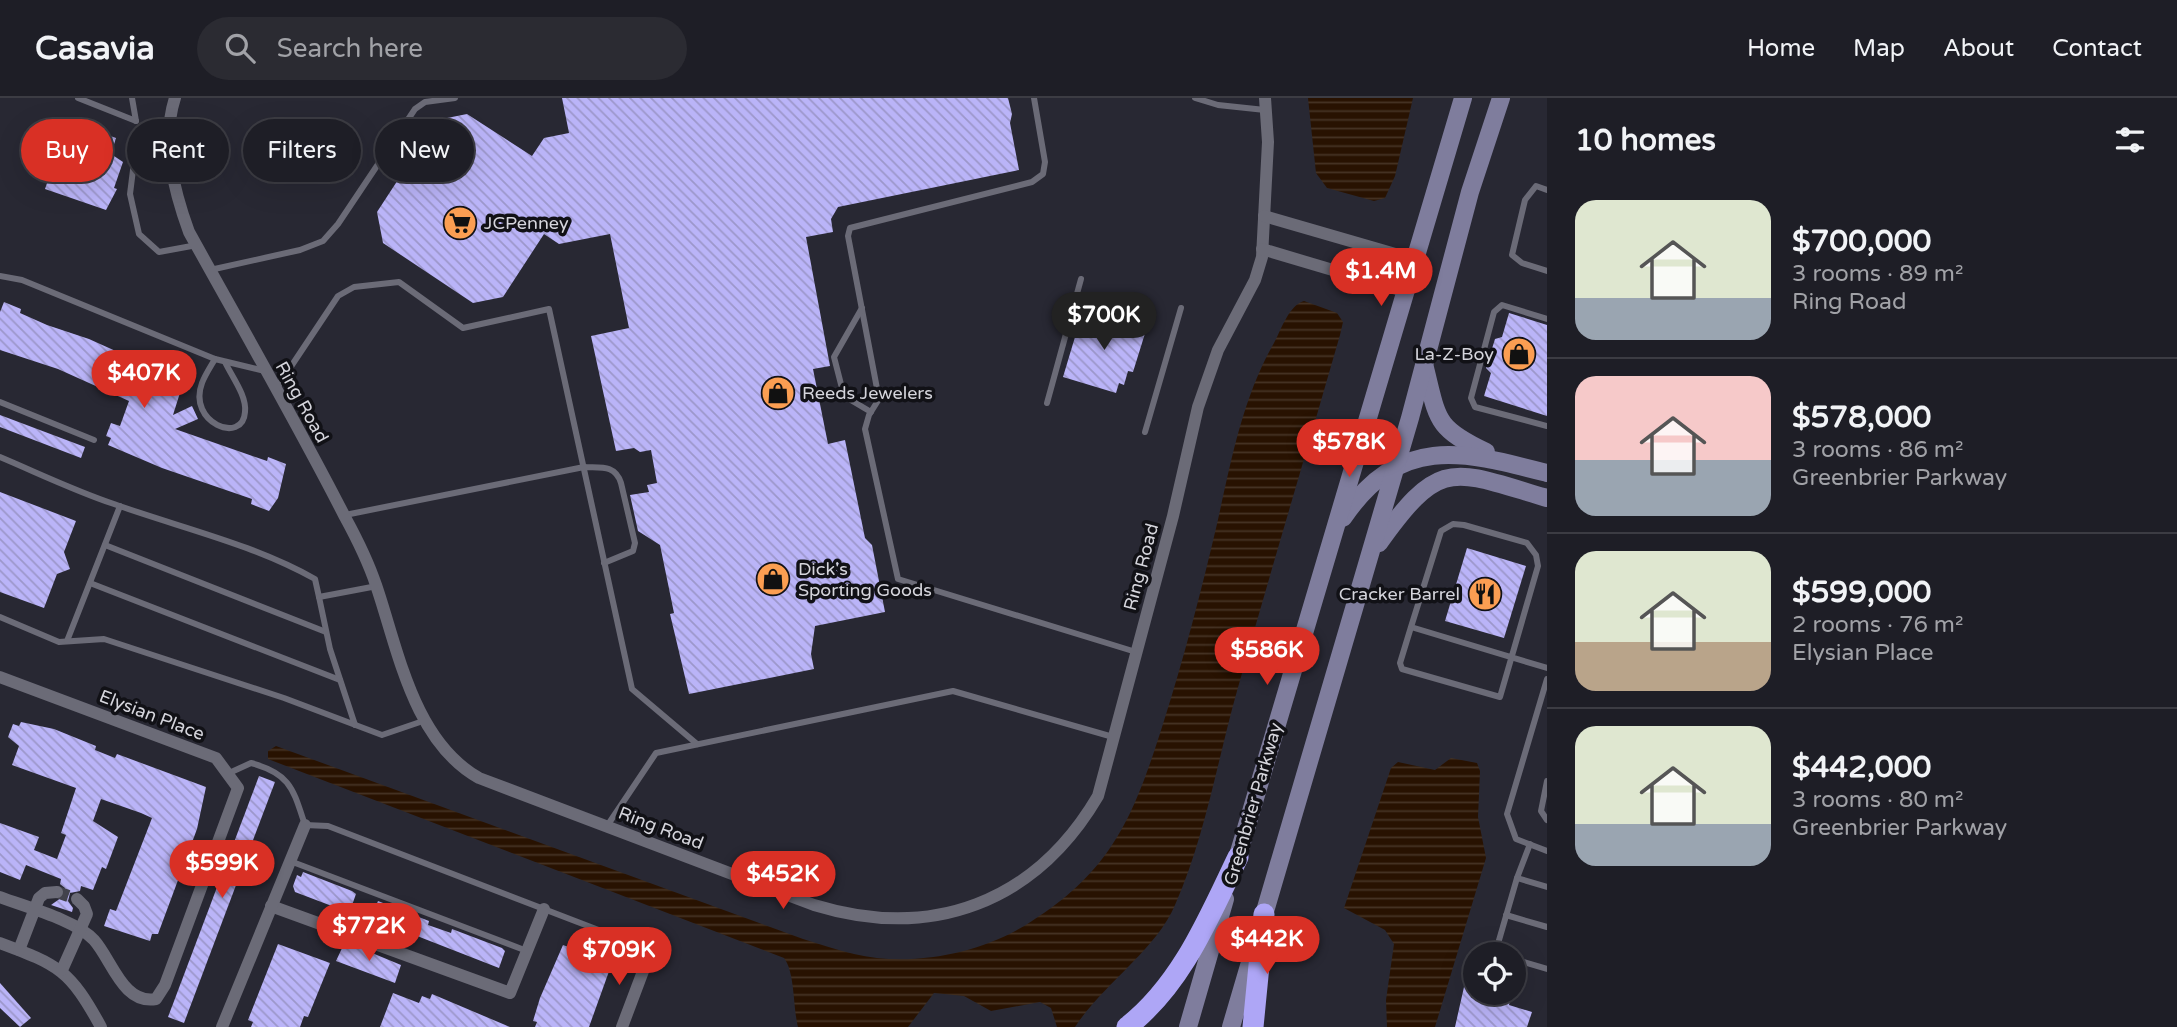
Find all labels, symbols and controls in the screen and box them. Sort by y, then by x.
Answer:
search box [197,17,687,80]
text: Casavia [35,29,155,68]
icon: search [221,29,259,67]
text: Search here [277,33,423,64]
text: Home [1747,34,1815,63]
text: Map [1853,34,1905,63]
text: About [1943,34,2014,63]
text: Contact [2052,34,2142,63]
chip: Buy [21,119,113,182]
chip: Rent [127,119,229,182]
chip: Filters [243,119,361,182]
chip: New [375,119,474,182]
icon: filters [2111,121,2149,159]
text: 10 homes [1575,122,1716,159]
supermarket icon: JCPenney [441,204,479,242]
place label: JCPenney [484,212,569,234]
text: $700,000 [1792,223,1931,260]
icon: home [1631,228,1715,312]
pin: $1.4M [1332,248,1430,308]
text: $1.4M [1346,257,1416,285]
text: 3 rooms · 89 m² [1792,260,1963,288]
text: Ring Road [1792,288,1906,316]
pin: $700K [1055,292,1153,352]
text: $700K [1068,301,1140,329]
shop icon: La-Z-Boy [1500,335,1538,373]
place label: La-Z-Boy [1414,343,1494,365]
pin: $407K [95,350,193,410]
street label: Ring Road [271,358,333,446]
text: $407K [108,359,180,387]
shop icon: Reeds Jewelers [759,374,797,412]
place label: Reeds Jewelers [802,382,933,404]
text: $578,000 [1792,399,1931,436]
icon: home [1631,404,1715,488]
pin: $578K [1300,420,1398,479]
text: $578K [1313,428,1385,456]
text: 3 rooms · 86 m² [1792,436,1963,464]
text: Greenbrier Parkway [1792,464,2007,492]
street label: Ring Road [1119,521,1163,613]
place label: Dick's Sporting Goods [798,558,932,601]
shop icon: Dick's Sporting Goods [754,560,792,598]
text: $599,000 [1792,574,1931,611]
restaurant icon: Cracker Barrel [1466,575,1504,613]
icon: home [1631,579,1715,663]
place label: Cracker Barrel [1339,583,1460,605]
text: 2 rooms · 76 m² [1792,611,1963,639]
pin: $586K [1218,628,1316,687]
text: $586K [1231,636,1303,664]
text: Elysian Place [1792,639,1934,667]
street label: Elysian Place [96,685,208,745]
street label: Greenbrier Parkway [1219,720,1287,888]
text: $442,000 [1792,749,1931,786]
icon: home [1631,754,1715,838]
text: 3 rooms · 80 m² [1792,786,1963,814]
street label: Ring Road [615,802,707,854]
text: Greenbrier Parkway [1792,814,2007,842]
pin: $599K [173,840,271,900]
text: $599K [186,849,258,877]
pin: $452K [734,852,832,911]
text: $452K [747,860,819,888]
pin: $772K [320,904,418,963]
text: $772K [333,912,405,940]
pin: $442K [1218,916,1316,976]
text: $442K [1231,925,1303,953]
pin: $709K [570,928,668,987]
text: $709K [583,936,655,964]
map controls [1463,942,1526,1005]
button: locate [1463,942,1526,1005]

